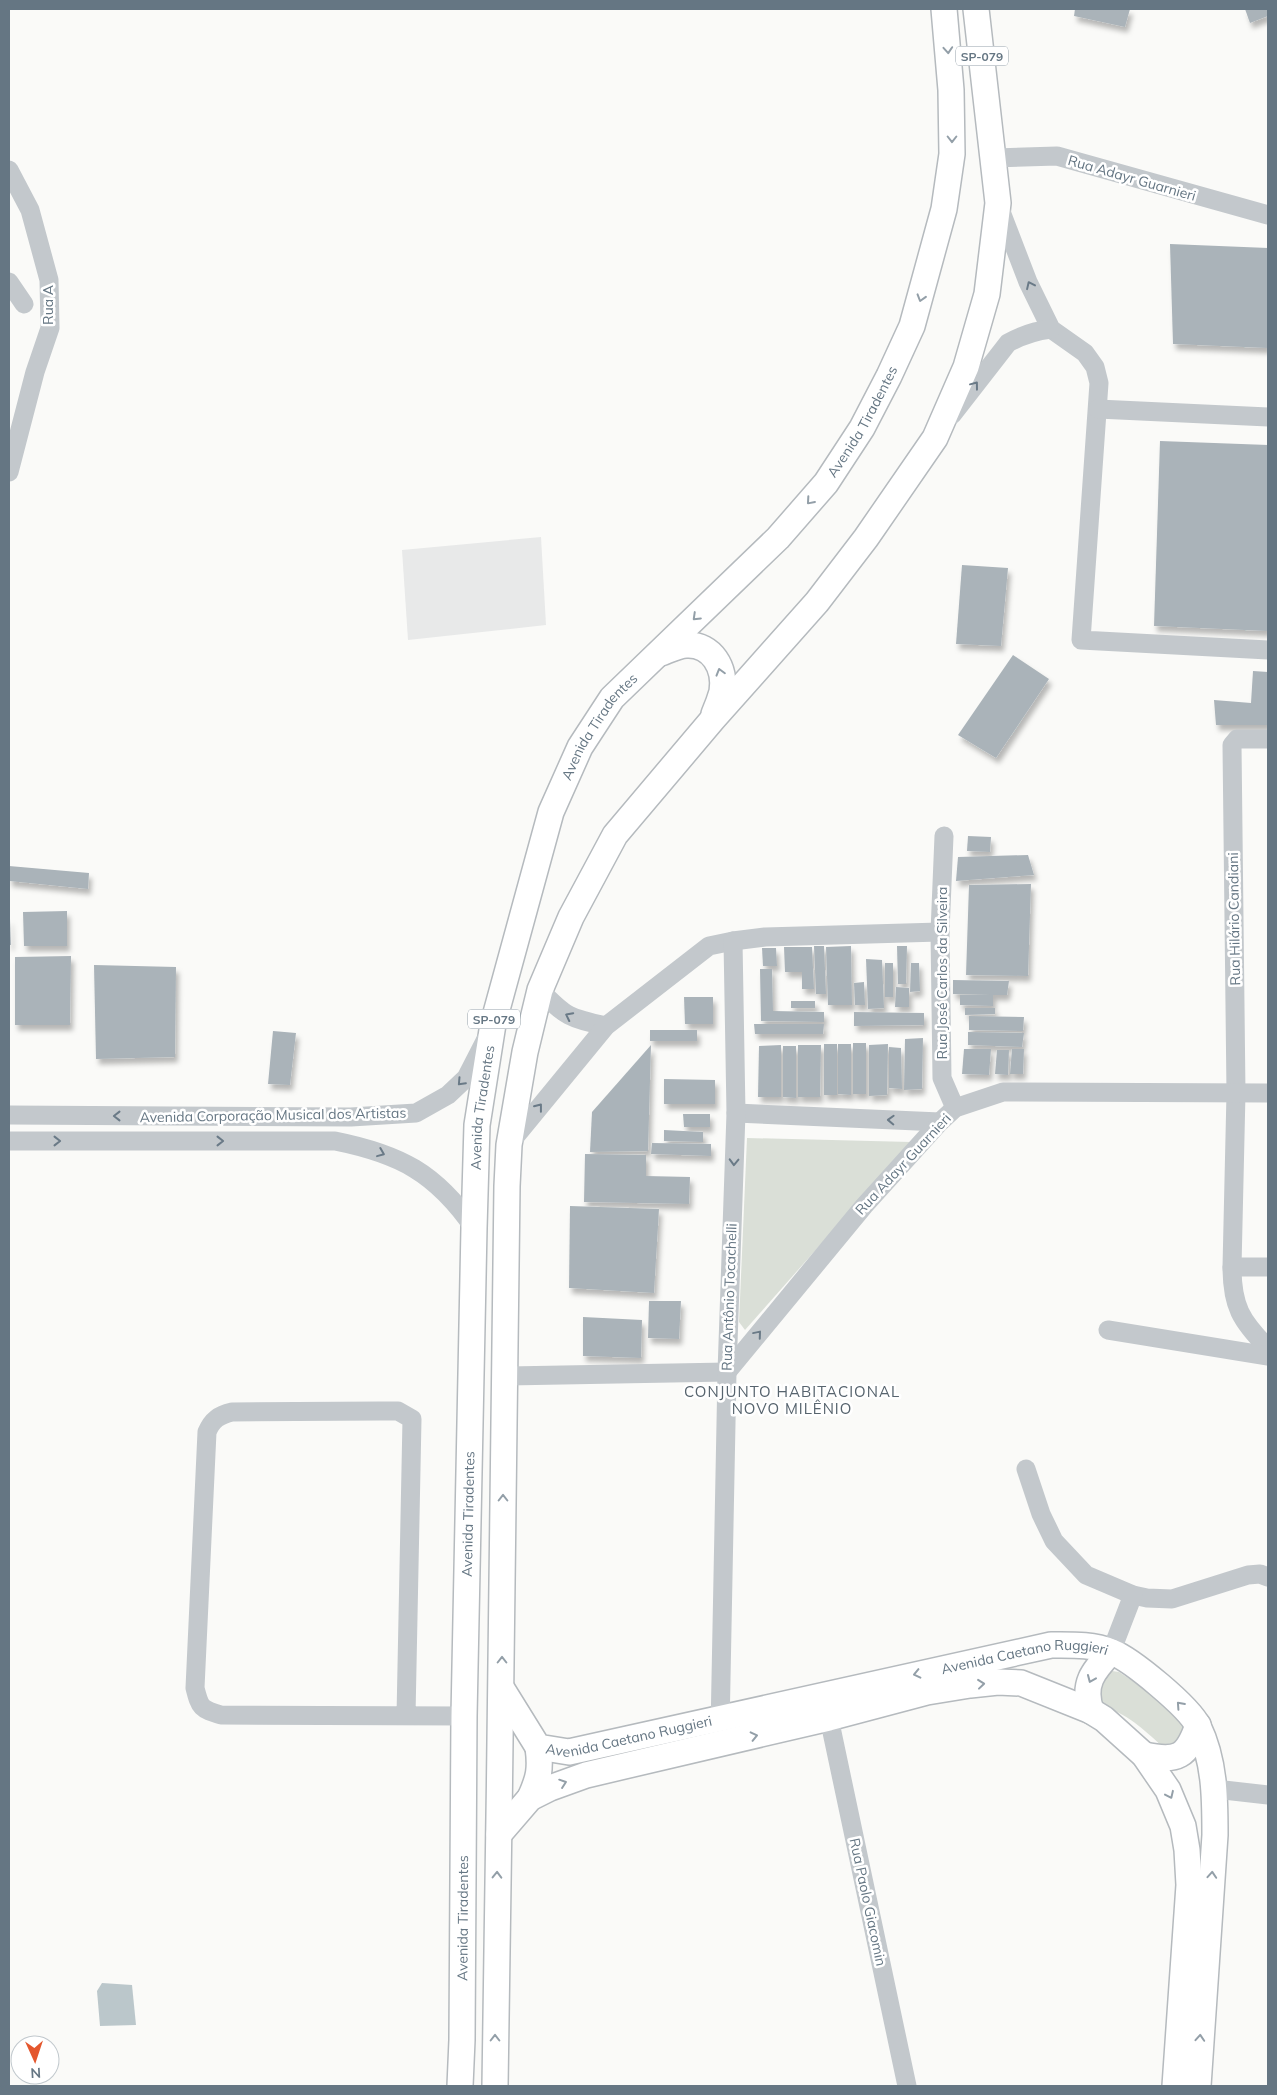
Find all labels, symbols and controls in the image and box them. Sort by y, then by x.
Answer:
one-way arrow [943,46,954,54]
road number: SP-079 [956,46,1008,66]
one-way arrow [946,135,957,143]
street label: Rua Adayr Guarnieri [1066,151,1198,205]
one-way arrow [1026,281,1037,290]
street label: Rua A [39,284,57,325]
one-way arrow [916,294,926,302]
street label: Avenida Tiradentes [823,363,901,481]
one-way arrow [969,382,977,391]
one-way arrow [807,495,816,504]
one-way arrow [693,611,702,620]
street label: Avenida Tiradentes [557,669,641,783]
one-way arrow [716,669,726,677]
street label: Rua Hilário Candiani [1224,852,1244,986]
street label: Rua José Carlos da Silveira [933,887,951,1059]
road number: SP-079 [468,1010,520,1028]
one-way arrow [565,1012,574,1022]
street label: Avenida Tiradentes [467,1044,499,1170]
one-way arrow [458,1076,467,1085]
one-way arrow [533,1103,542,1112]
street label: Avenida Corporação Musical dos Artistas [140,1104,406,1126]
street label: Rua Adayr Guarnieri [851,1109,955,1219]
one-way arrow [113,1111,120,1121]
one-way arrow [887,1115,894,1125]
one-way arrow [54,1136,62,1146]
one-way arrow [216,1136,224,1146]
one-way arrow [376,1146,385,1157]
one-way arrow [729,1158,739,1166]
street label: Rua Antônio Tocachelli [717,1223,741,1371]
one-way arrow [752,1331,761,1340]
district label: CONJUNTO HABITACIONAL NOVO MILÊNIO [684,1382,900,1418]
street label: Avenida Tiradentes [458,1451,478,1577]
one-way arrow [498,1493,508,1501]
street label: Avenida Caetano Ruggieri [940,1636,1111,1678]
one-way arrow [497,1656,507,1664]
one-way arrow [913,1668,922,1679]
one-way arrow [1087,1674,1098,1683]
one-way arrow [977,1679,985,1690]
one-way arrow [1177,1702,1186,1711]
street label: Avenida Caetano Ruggieri [544,1712,714,1761]
one-way arrow [750,1731,759,1742]
one-way arrow [558,1779,566,1789]
one-way arrow [1163,1790,1174,1799]
street label: Rua Paolo Giacomin [846,1836,890,1968]
street label: Avenida Tiradentes [453,1855,472,1981]
one-way arrow [492,1871,503,1879]
one-way arrow [1207,1871,1218,1879]
one-way arrow [490,2033,500,2041]
one-way arrow [1195,2033,1206,2041]
north arrow [10,2035,60,2085]
text: N [30,2064,41,2082]

